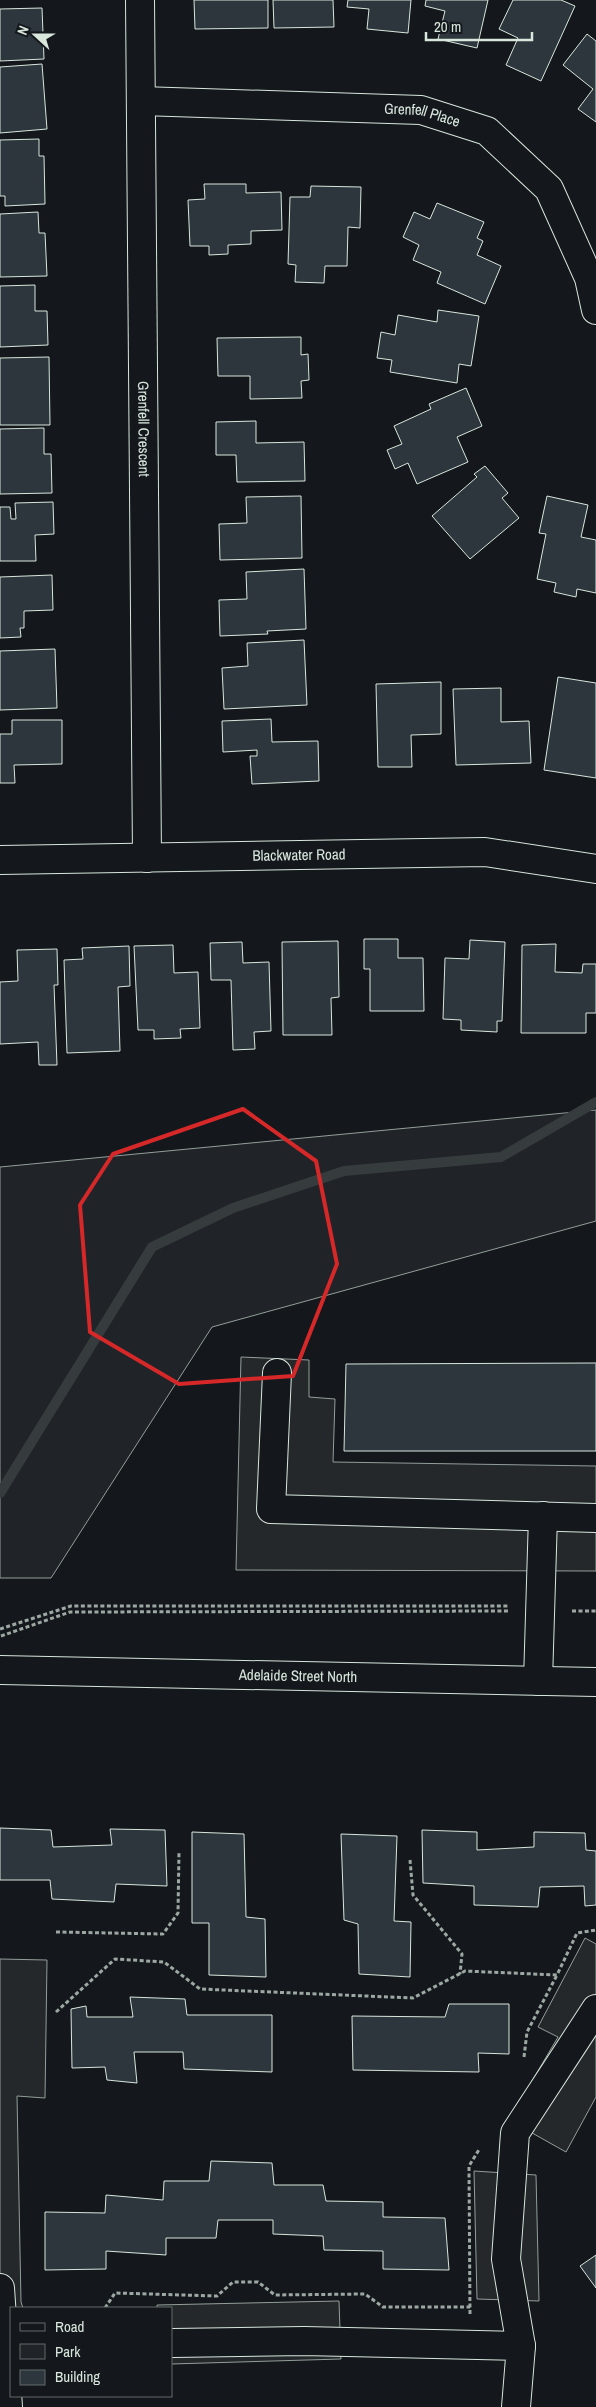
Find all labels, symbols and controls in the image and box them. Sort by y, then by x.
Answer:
north arrow [10,10,60,60]
scale bar [426,10,532,42]
text: 20 m [434,16,461,37]
text: N [13,23,33,37]
street label: Grenfell Place [384,98,463,132]
street label: Grenfell Crescent [133,381,155,478]
street label: Blackwater Road [252,843,346,866]
street label: Adelaide Street North [238,1664,357,1687]
legend [10,2307,172,2397]
text: Road [55,2316,84,2337]
text: Park [55,2341,81,2362]
text: Building [55,2366,100,2387]

